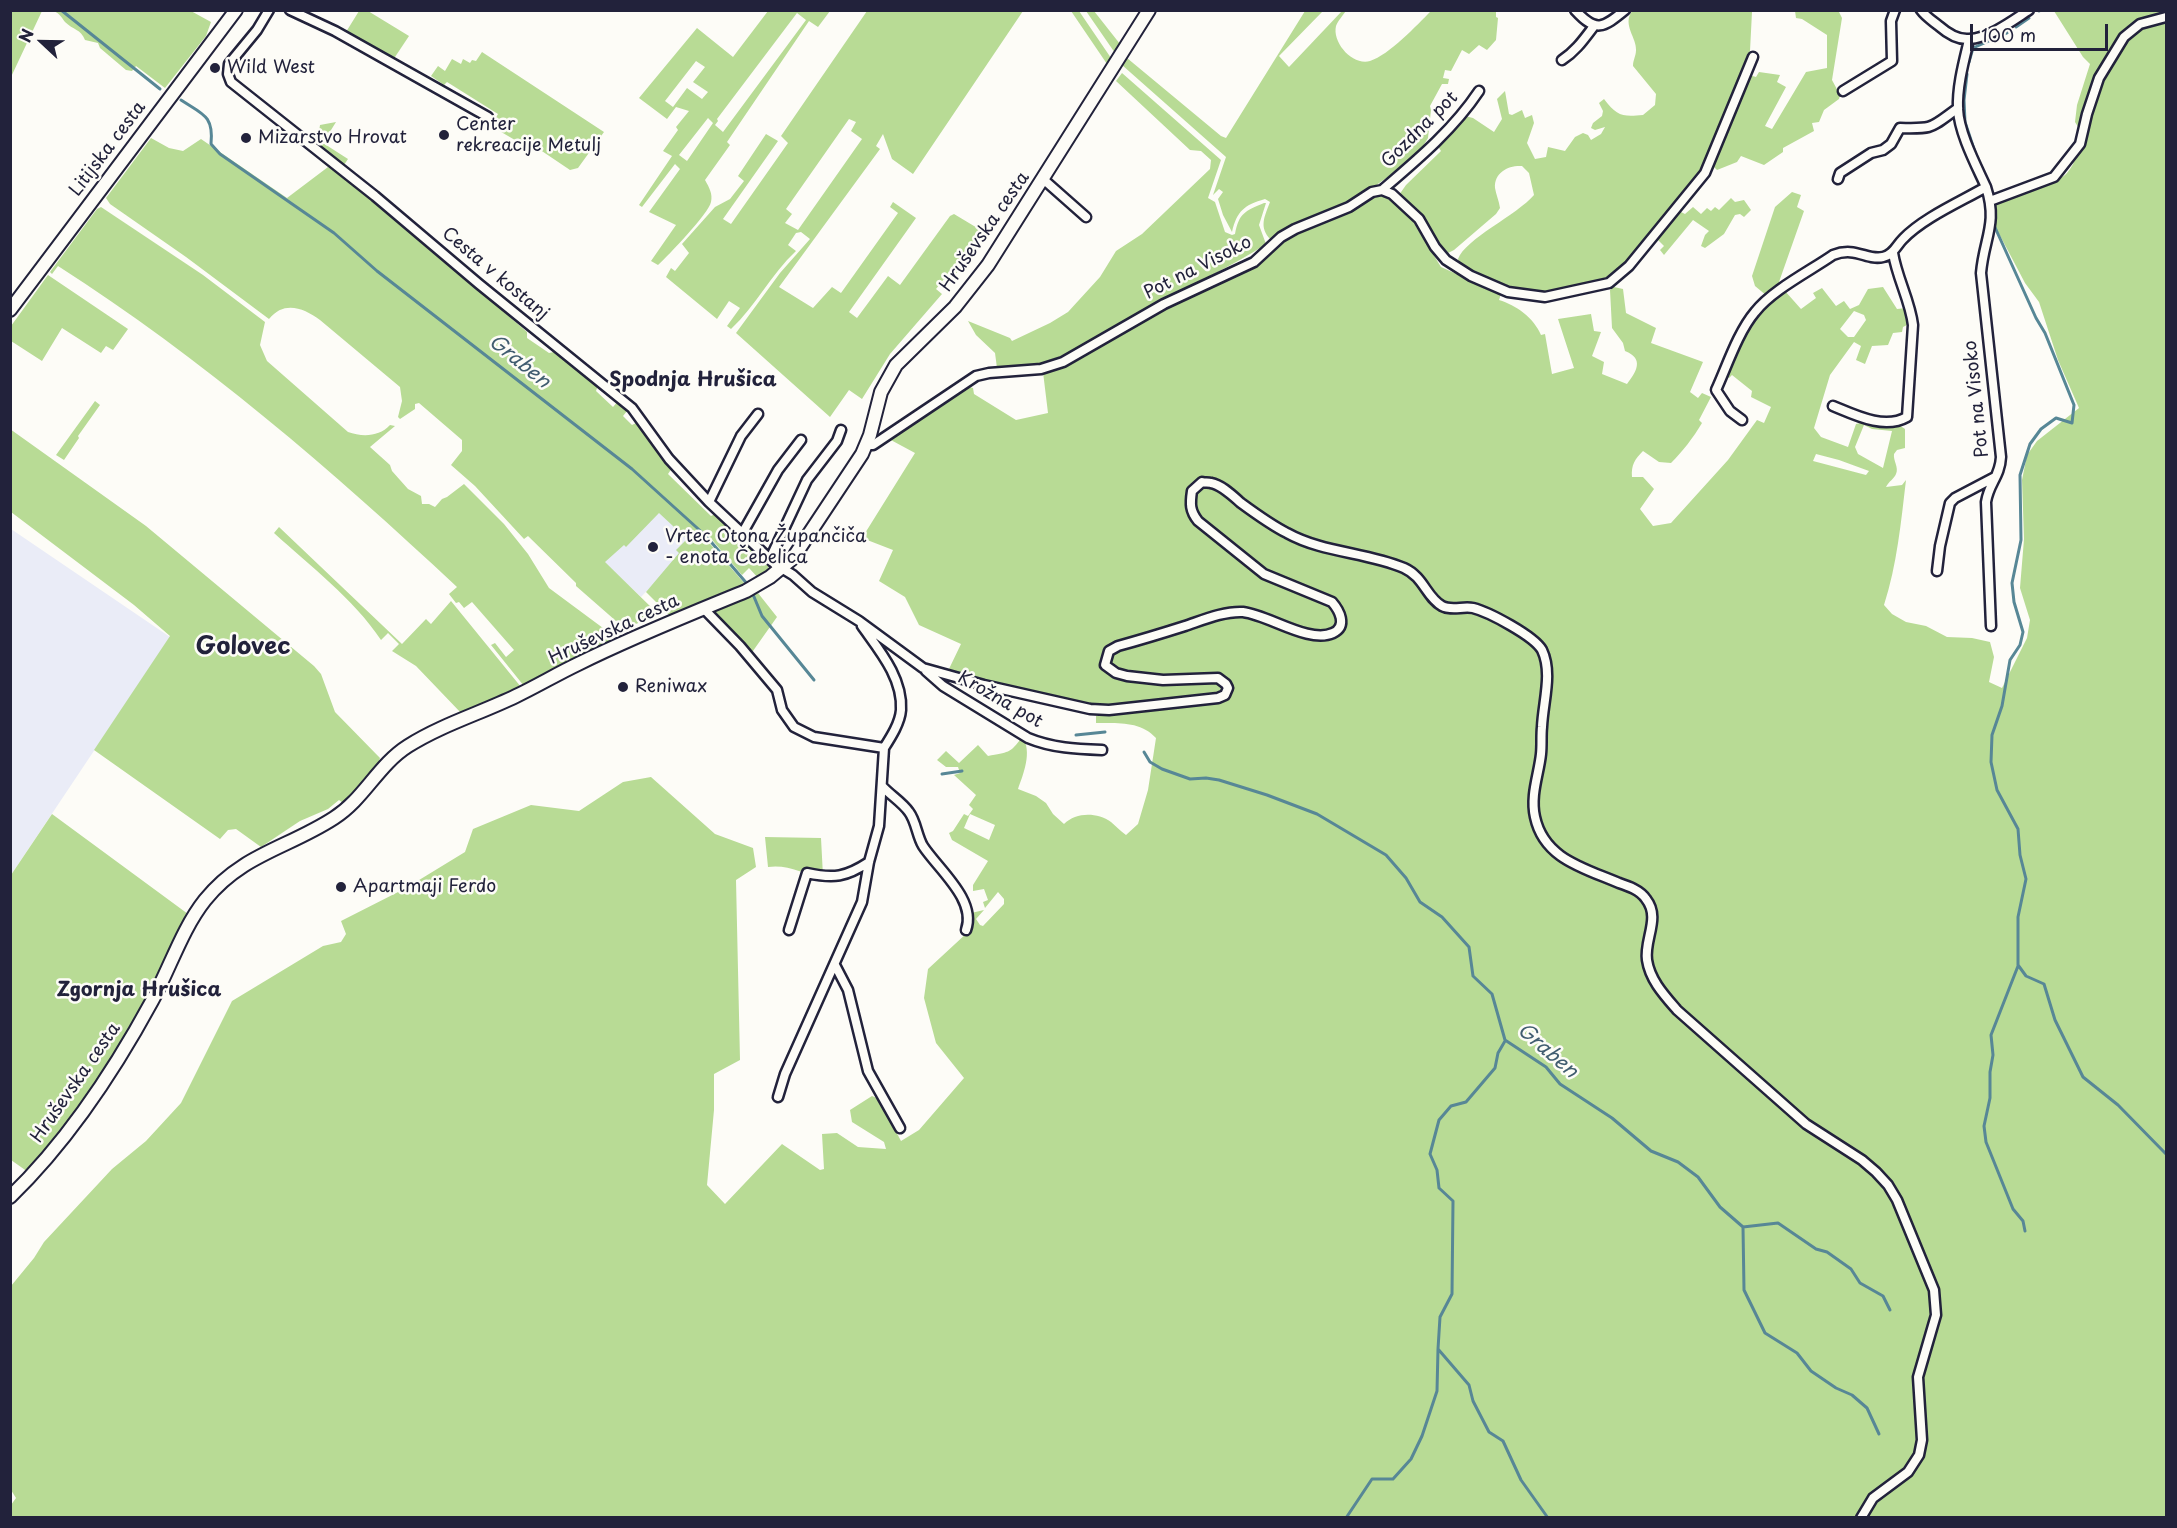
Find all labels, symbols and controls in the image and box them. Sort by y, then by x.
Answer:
north arrow [12,12,72,72]
scale bar [1973,12,2111,50]
text: 100 m [1981,21,2036,48]
text: N [12,25,39,46]
place label: Wild West [227,57,315,79]
marker: Wild West [208,61,222,75]
street label: Gozdna pot [1377,87,1463,173]
street label: Litijska cesta [65,97,151,201]
place label: Center rekreacije Metulj [456,114,601,156]
place label: Mizarstvo Hrovat [258,127,407,149]
marker: Center rekreacije Metulj [437,128,451,142]
marker: Mizarstvo Hrovat [239,131,253,145]
street label: Hruševska cesta [936,168,1034,296]
street label: Cesta v kostanj [437,223,553,325]
street label: Pot na Visoko [1141,232,1255,304]
water label: Graben [483,330,555,394]
street label: Pot na Visoko [1960,339,1994,459]
district label: Spodnja Hrušica [609,368,777,392]
place label: Vrtec Otona Župančiča - enota Čebelica [665,526,866,568]
marker: Vrtec Otona Župančiča - enota Čebelica [646,540,660,554]
street label: Hruševska cesta [545,590,683,670]
district label: Golovec [196,633,290,661]
street label: Krožna pot [954,667,1046,733]
place label: Reniwax [635,676,707,698]
marker: Reniwax [616,680,630,694]
place label: Apartmaji Ferdo [353,876,496,898]
marker: Apartmaji Ferdo [334,880,348,894]
district label: Zgornja Hrušica [57,978,221,1002]
water label: Graben [1512,1018,1582,1084]
street label: Hruševska cesta [27,1019,125,1147]

